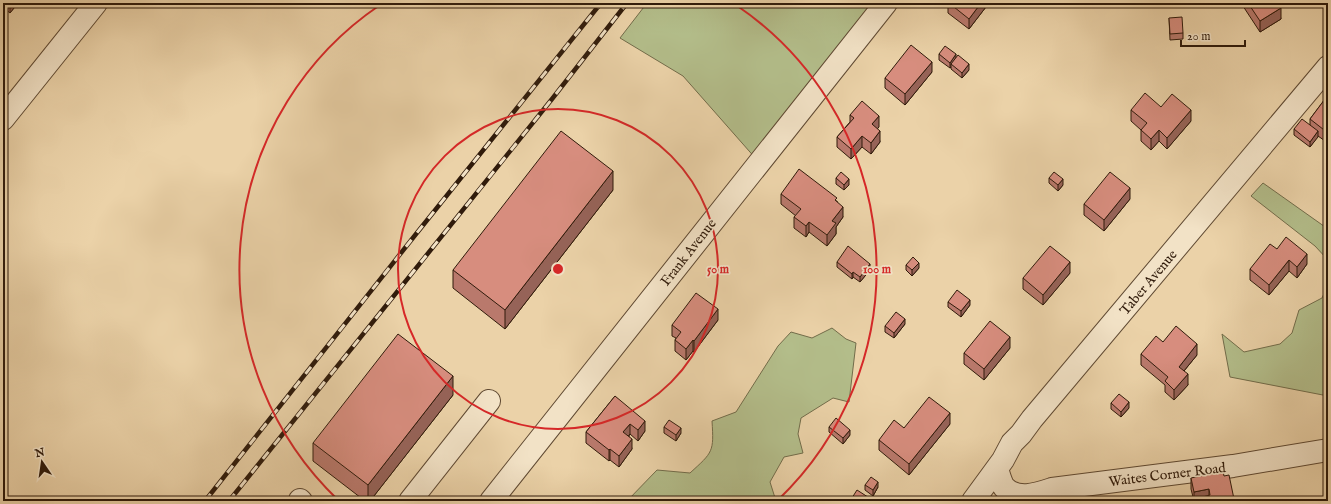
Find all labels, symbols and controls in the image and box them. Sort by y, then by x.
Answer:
scale bar [1181,22,1245,48]
text: 20 m [1187,29,1210,44]
street label: Frank Avenue [657,215,721,290]
street label: Taber Avenue [1116,246,1182,319]
centre of rings [551,262,565,276]
text: 50 m [707,262,730,277]
text: 100 m [863,262,892,277]
north arrow [22,442,62,482]
text: N [33,445,47,461]
street label: Waites Corner Road [1108,459,1227,491]

